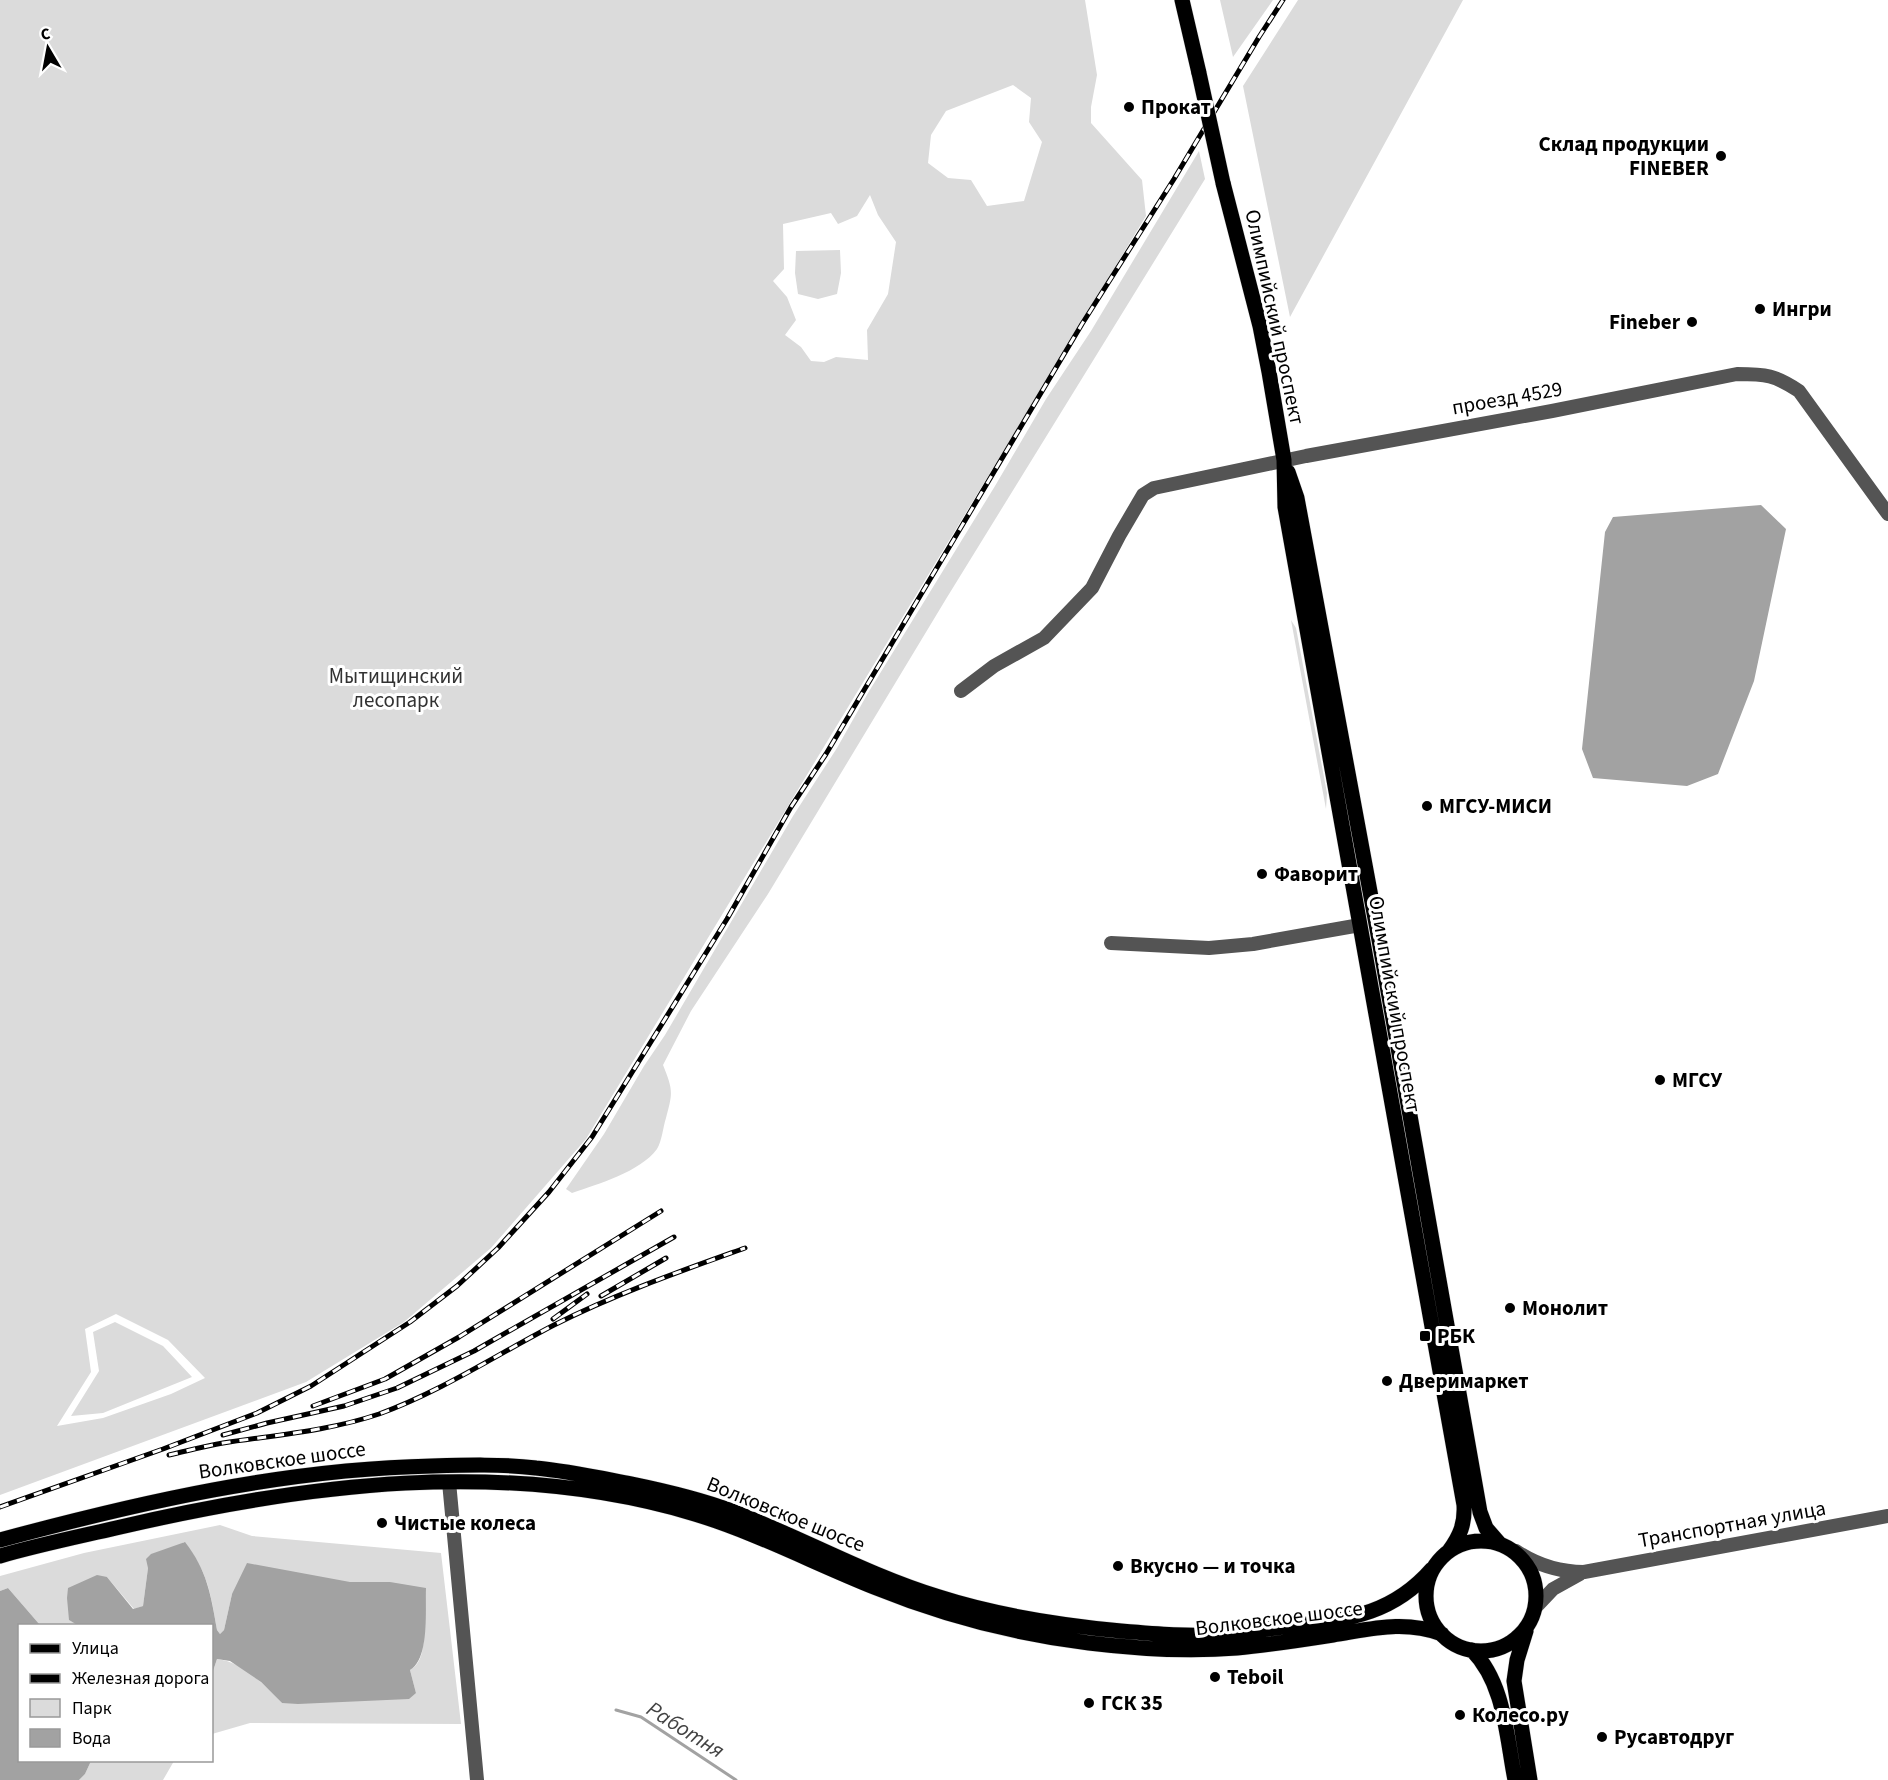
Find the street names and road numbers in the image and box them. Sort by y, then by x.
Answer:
street label: Олимпийский проспект [1238,207,1313,428]
street label: проезд 4529 [1449,374,1565,422]
street label: Олимпийский проспект [1361,893,1429,1115]
street label: Волковское шоссе [197,1433,367,1487]
street label: Волковское шоссе [702,1469,870,1559]
street label: Транспортная улица [1636,1493,1828,1555]
street label: Волковское шоссе [1194,1593,1364,1643]

